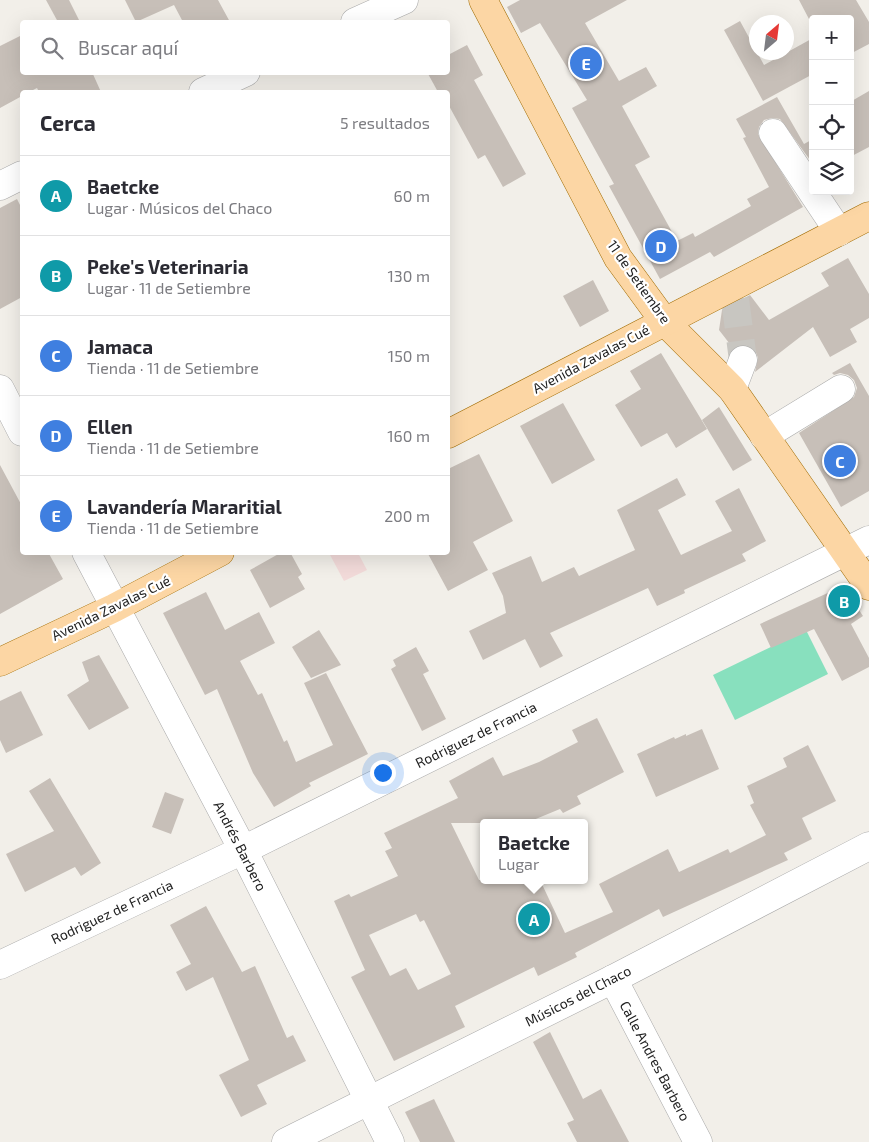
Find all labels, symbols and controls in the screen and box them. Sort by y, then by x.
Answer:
north arrow [749,15,794,60]
map controls [809,15,854,195]
button: + [809,15,854,60]
search box [20,20,450,75]
icon: search [38,34,66,62]
text: Buscar aquí [78,36,178,59]
pin: E [570,44,602,82]
button: − [809,60,854,105]
button: locate [809,105,854,150]
text: Cerca [40,110,96,135]
text: 5 resultados [340,113,430,132]
button: layers [809,150,854,195]
text: Baetcke [87,175,159,198]
text: A [51,186,61,205]
text: 60 m [394,186,430,205]
text: Lugar · Músicos del Chaco [87,198,272,217]
pin: D [645,227,677,265]
street label: 11 de Setiembre [604,237,674,327]
text: Peke's Veterinaria [87,255,248,278]
text: B [51,266,61,285]
text: 130 m [388,266,430,285]
text: Lugar · 11 de Setiembre [87,278,251,297]
street label: Avenida Zavalas Cué [529,321,652,397]
text: Jamaca [87,335,153,358]
text: C [51,346,61,365]
text: 150 m [388,346,430,365]
text: Tienda · 11 de Setiembre [87,358,259,377]
text: Ellen [87,415,133,438]
text: D [51,426,61,445]
text: 160 m [387,426,430,445]
text: Tienda · 11 de Setiembre [87,438,259,457]
pin: C [824,442,856,480]
text: Lavandería Mararitial [87,495,282,518]
text: E [51,506,61,525]
text: 200 m [384,506,430,525]
text: Tienda · 11 de Setiembre [87,518,259,537]
street label: Avenida Zavalas Cué [49,571,173,644]
pin: B [828,582,860,620]
street label: Rodriguez de Francia [412,698,539,771]
your location [370,760,396,786]
street label: Andrés Barbero [210,798,270,894]
popup [480,819,588,884]
text: Baetcke [498,831,570,854]
text: Lugar [498,854,539,873]
street label: Rodriguez de Francia [48,876,175,947]
pin: A [518,900,550,938]
street label: Músicos del Chaco [522,961,634,1030]
street label: Calle Andres Barbero [617,998,694,1124]

